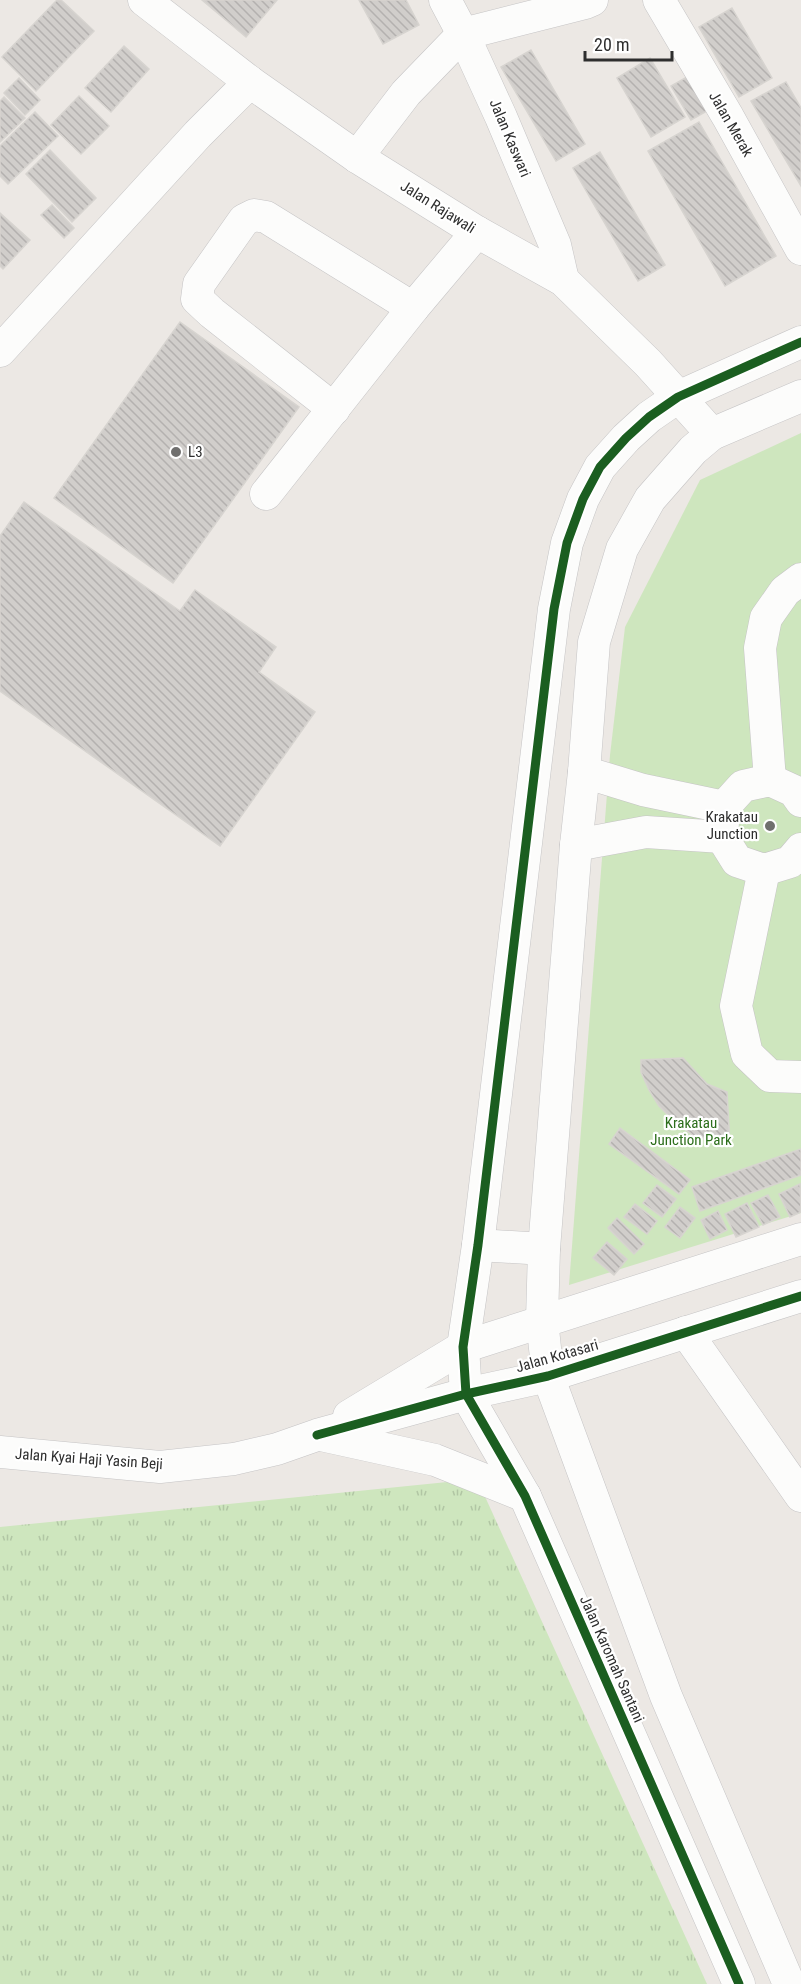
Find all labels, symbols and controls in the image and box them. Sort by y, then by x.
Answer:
scale bar [585,24,672,62]
text: 20 m [594,34,629,55]
street label: Jalan Merak [705,88,757,160]
street label: Jalan Kaswari [486,96,534,180]
street label: Jalan Rajawali [397,177,479,237]
place label: L3 [188,443,203,461]
marker: L3 [169,445,183,459]
place label: Krakatau Junction [706,808,758,843]
marker: Krakatau Junction [763,819,777,833]
park label: Krakatau Junction Park [650,1114,732,1149]
street label: Jalan Kotasari [514,1336,600,1376]
street label: Jalan Kyai Haji Yasin Beji [14,1445,164,1473]
street label: Jalan Karomah Santani [576,1593,648,1725]

